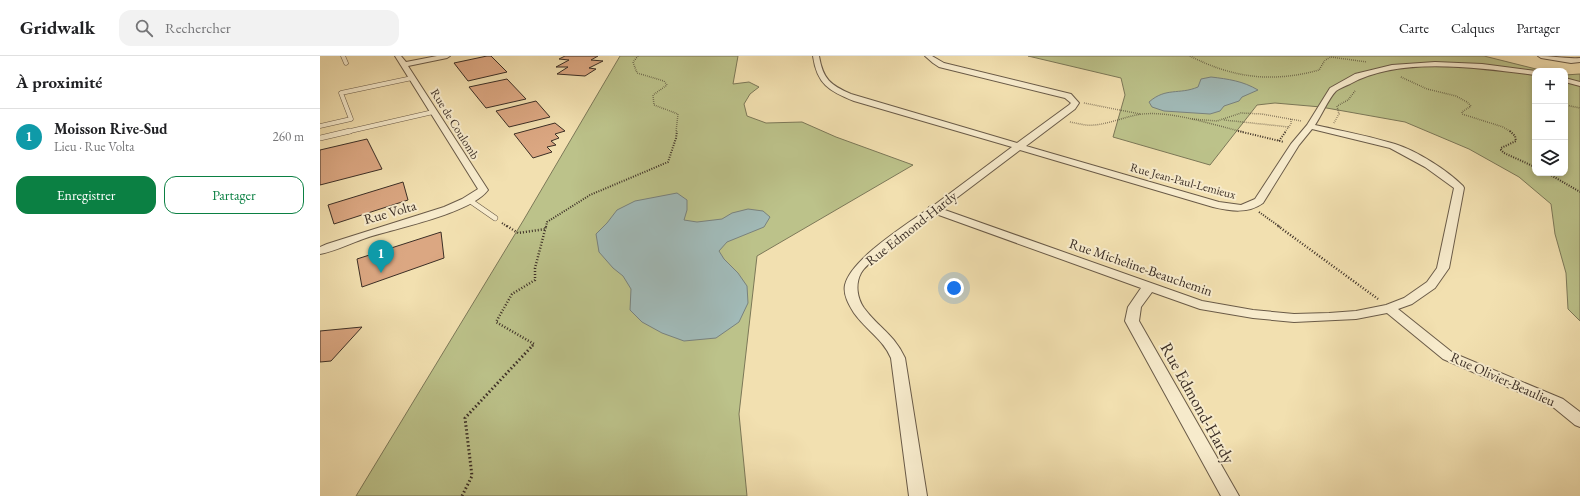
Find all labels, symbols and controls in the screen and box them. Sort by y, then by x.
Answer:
search box [119,10,399,46]
text: Gridwalk [20,15,95,40]
icon: search [133,17,155,39]
text: Rechercher [165,18,231,37]
text: Carte [1399,19,1429,37]
text: Calques [1451,19,1495,37]
text: Partager [1517,19,1560,37]
map controls [1532,68,1568,176]
button: + [1532,68,1568,104]
text: À proximité [16,71,102,93]
street label: Rue de Coulomb [427,86,483,162]
button: − [1532,104,1568,140]
text: Moisson Rive-Sud [54,119,168,138]
text: 1 [26,128,32,145]
text: 260 m [273,128,304,145]
text: Lieu · Rue Volta [54,138,134,155]
button: layers [1532,140,1568,176]
street label: Rue Jean-Paul-Lemieux [1128,159,1238,203]
button: Enregistrer [16,176,156,214]
button: Partager [164,176,304,214]
street label: Rue Edmond-Hardy [862,186,961,269]
street label: Rue Volta [362,196,419,228]
street label: Rue Micheline-Beauchemin [1067,234,1216,300]
pin: 1 [368,240,394,273]
your location [944,278,964,298]
street label: Rue Edmond-Hardy [1156,339,1241,468]
street label: Rue Olivier-Beaulieu [1448,348,1559,410]

